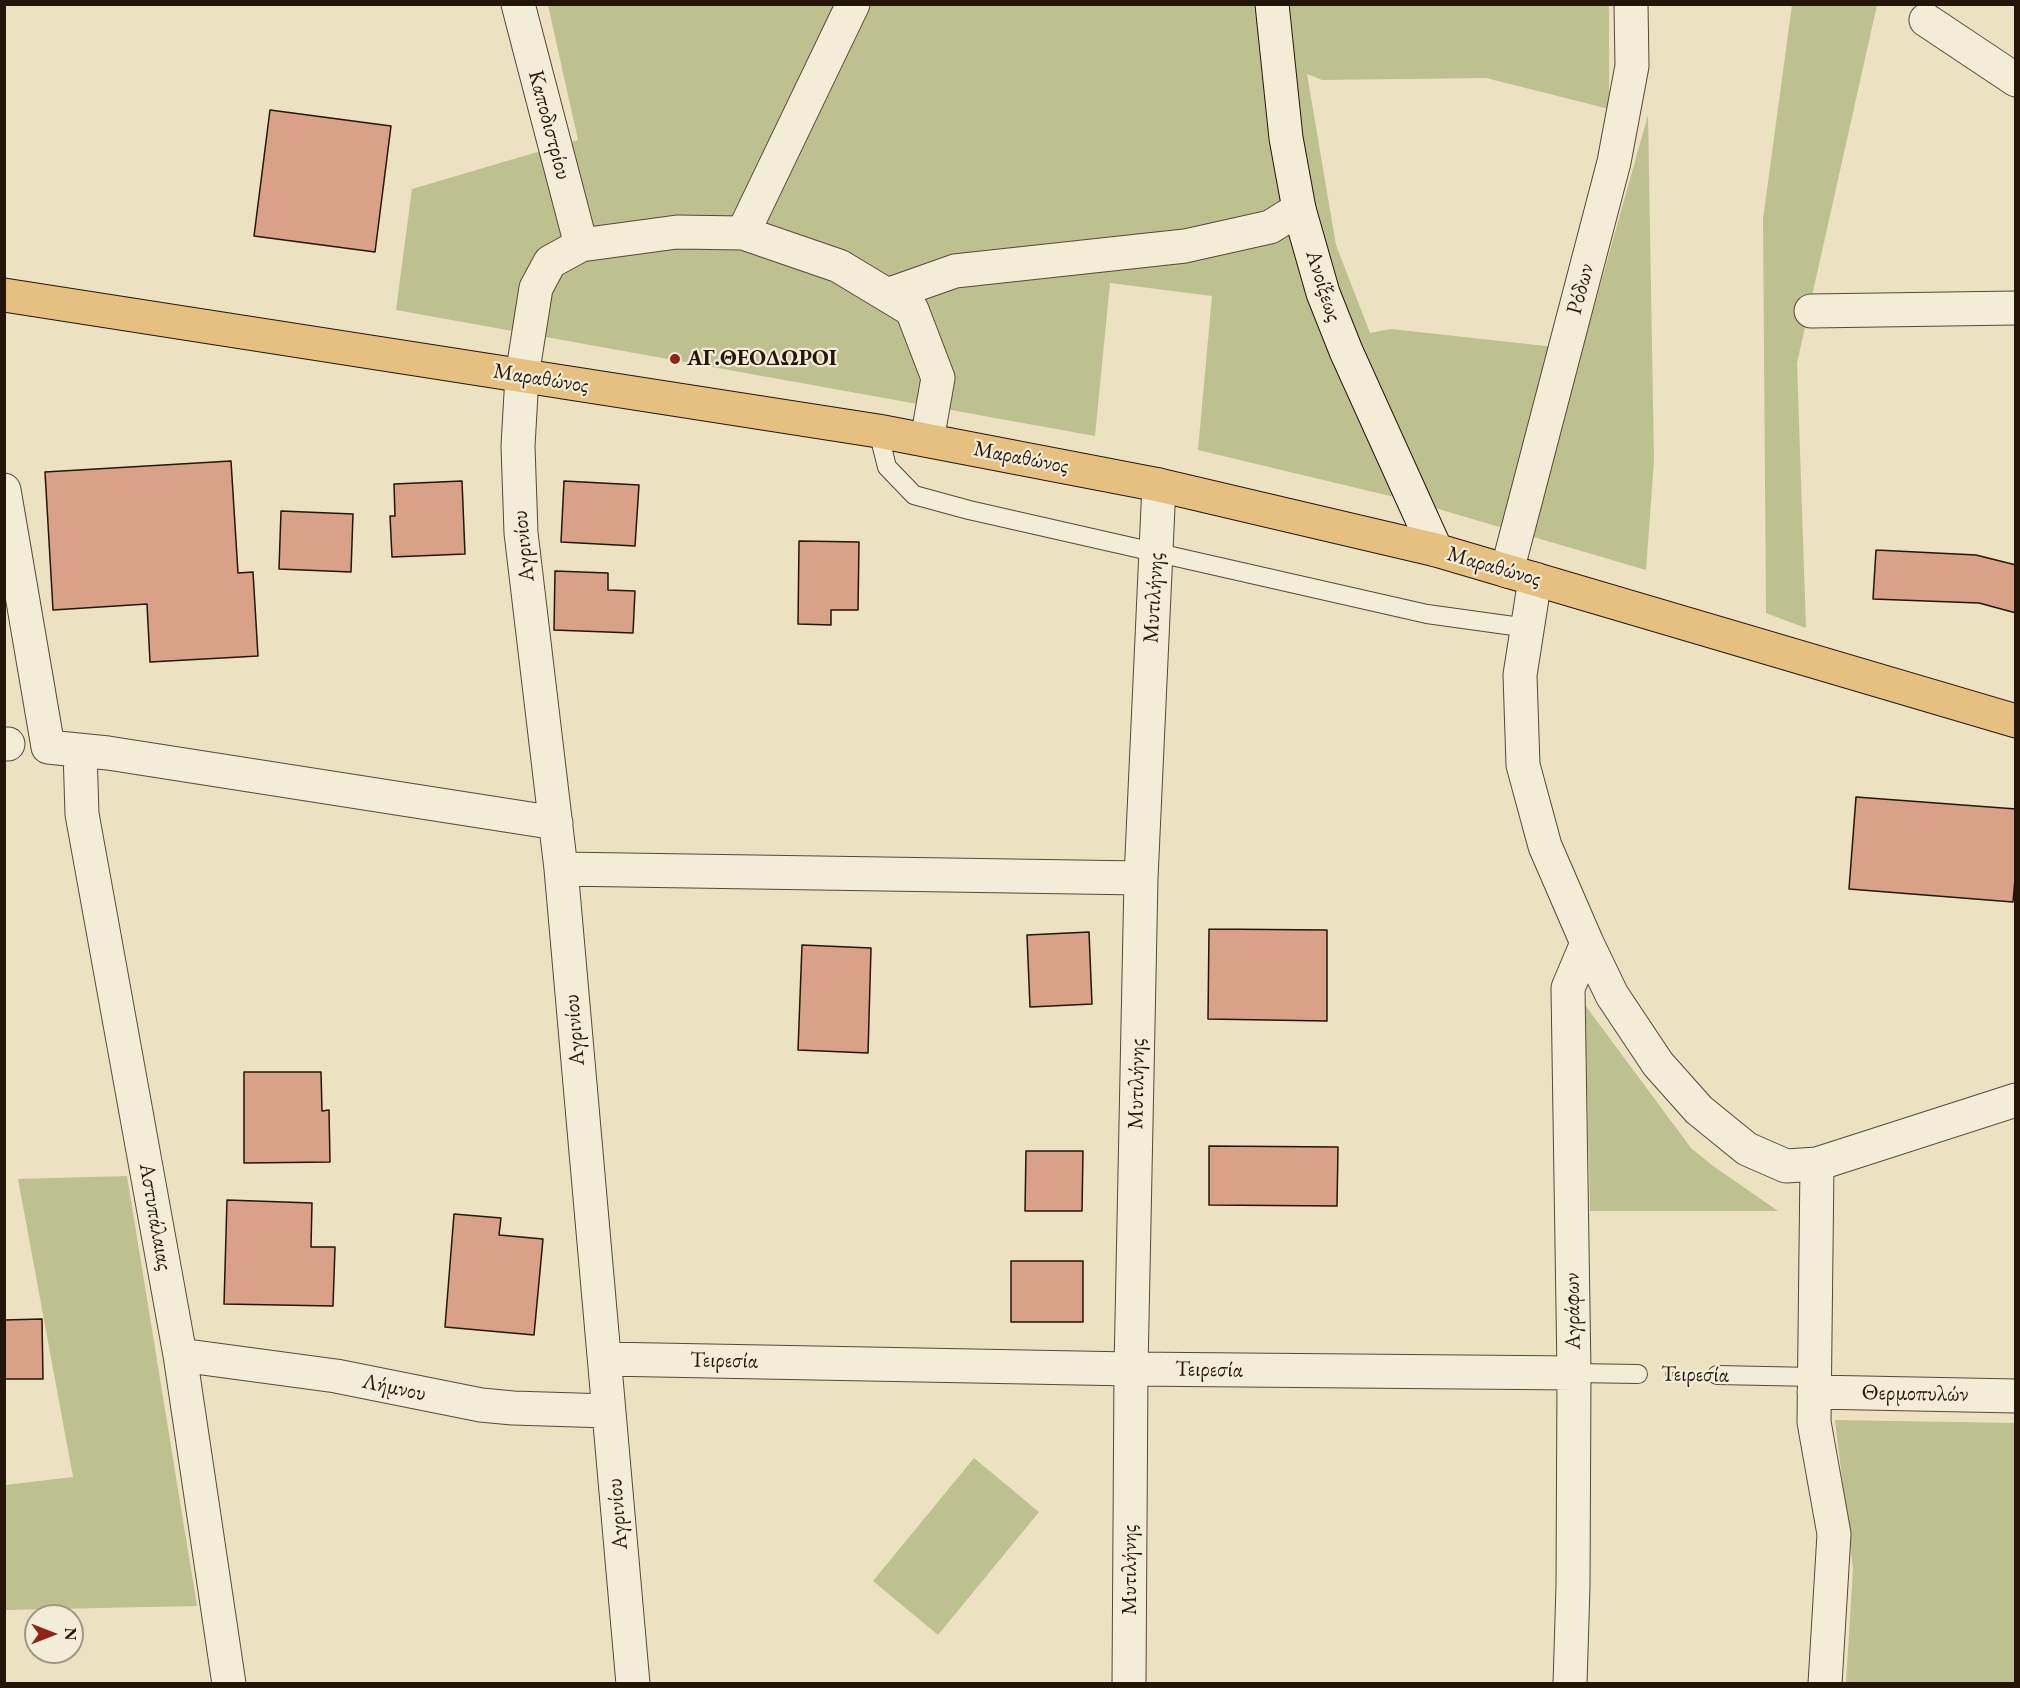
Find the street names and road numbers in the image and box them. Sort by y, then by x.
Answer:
street label: Καποδιστρίου [522,67,576,183]
street label: Ανοίξεως [1299,247,1347,325]
street label: Ρόδων [1562,261,1600,317]
street label: Μαραθώνος [491,358,591,400]
street label: Μαραθώνος [971,436,1071,480]
street label: Αγρινίου [507,509,541,583]
street label: Μαραθώνος [1444,541,1544,593]
street label: Μυτιλήνης [1138,552,1170,644]
street label: Αγρινίου [559,993,591,1067]
street label: Μυτιλήνης [1123,1038,1151,1130]
street label: Αστυπάλαιας [133,1161,177,1273]
street label: Αγράφων [1559,1272,1587,1350]
street label: Τειρεσία [690,1347,758,1375]
street label: Τειρεσία [1175,1356,1243,1384]
street label: Τειρεσία [1661,1361,1729,1389]
street label: Λήμνου [360,1368,428,1408]
street label: Θερμοπυλών [1861,1380,1969,1408]
street label: Αγρινίου [602,1477,634,1551]
street label: Μυτιλήνης [1117,1525,1143,1615]

